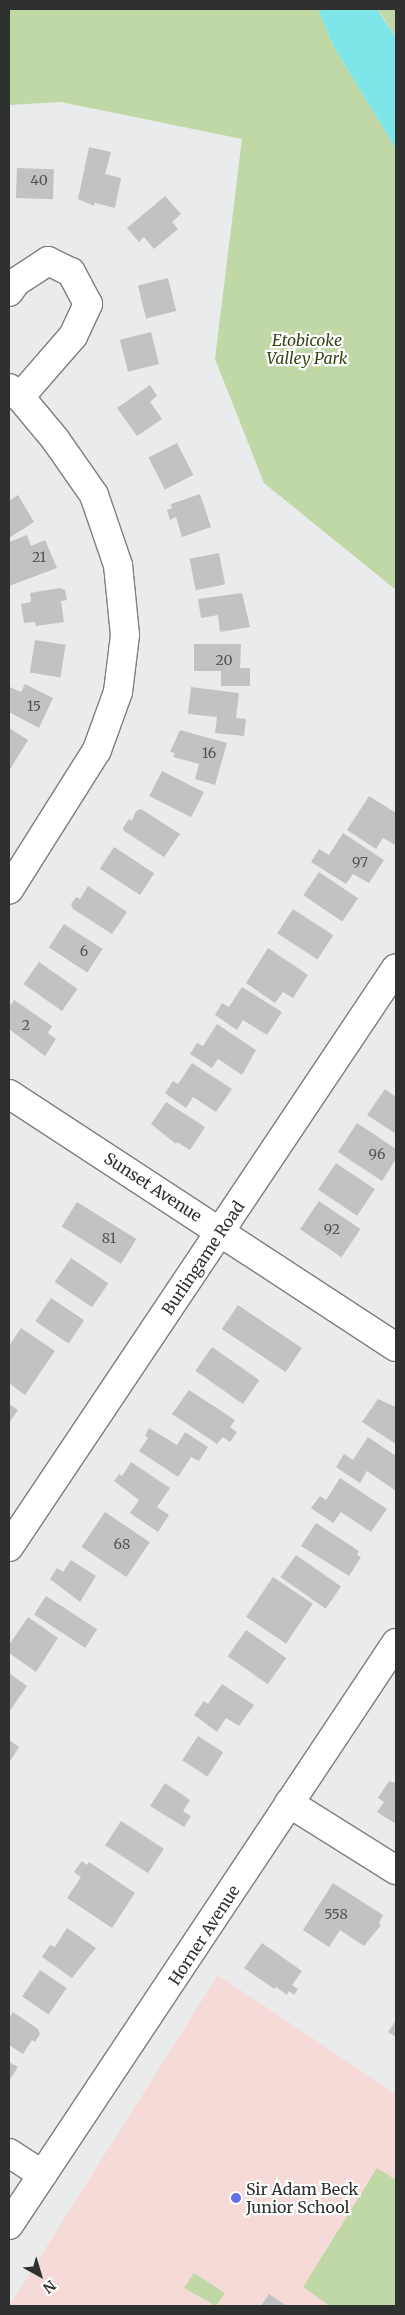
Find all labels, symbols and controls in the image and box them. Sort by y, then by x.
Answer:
house number: 40 [30,172,48,188]
park label: Etobicoke Valley Park [267,330,347,368]
house number: 21 [32,549,46,565]
house number: 20 [215,652,233,668]
house number: 15 [27,698,41,714]
house number: 16 [202,745,216,761]
house number: 97 [352,854,368,870]
house number: 6 [80,943,88,959]
house number: 2 [22,1017,30,1033]
house number: 96 [369,1146,385,1162]
street label: Sunset Avenue [101,1148,205,1226]
street label: Burlingame Road [158,1197,248,1319]
house number: 92 [324,1221,340,1237]
house number: 81 [102,1230,116,1246]
house number: 68 [114,1536,130,1552]
street label: Horner Avenue [165,1881,243,1989]
house number: 558 [324,1906,348,1922]
place label: Sir Adam Beck Junior School [246,2179,358,2217]
marker: Sir Adam Beck Junior School [230,2192,242,2204]
north arrow [15,2250,65,2300]
text: N [39,2276,59,2297]

